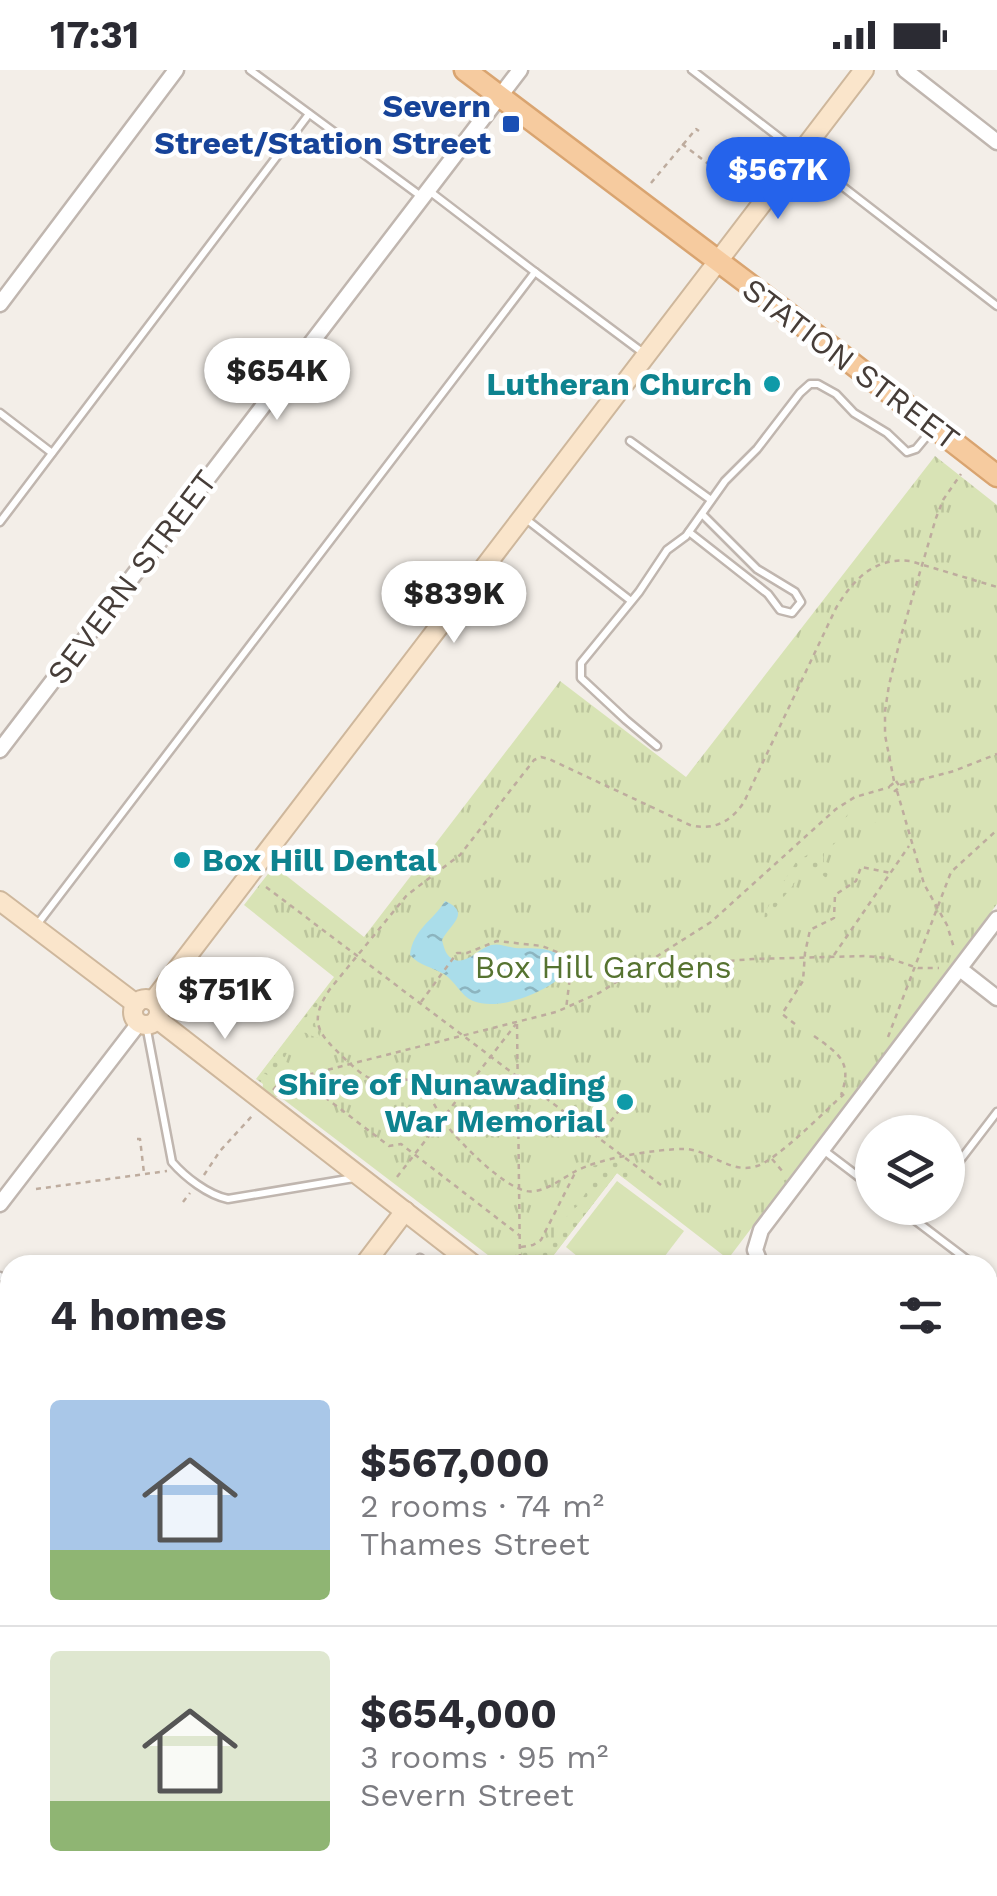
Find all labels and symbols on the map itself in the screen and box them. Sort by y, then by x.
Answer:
place label: Severn Street/Station Street [154,87,491,162]
marker: Severn Street/Station Street [500,113,522,135]
pin: $567K [708,137,848,222]
street label: STATION STREET [735,270,967,458]
pin: $654K [207,338,347,423]
place label: Lutheran Church [486,365,752,403]
marker: Lutheran Church [761,373,783,395]
street label: SEVERN STREET [39,463,225,691]
pin: $839K [384,561,524,646]
place label: Box Hill Dental [202,841,437,879]
marker: Box Hill Dental [171,849,193,871]
park label: Box Hill Gardens [474,948,732,986]
pin: $751K [155,957,295,1042]
place label: Shire of Nunawading War Memorial [278,1065,606,1140]
marker: Shire of Nunawading War Memorial [614,1091,636,1113]

